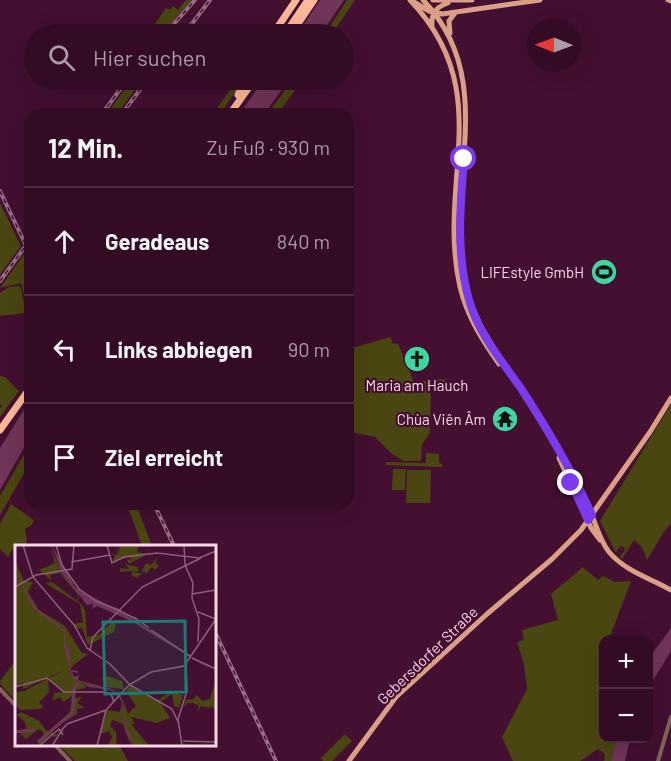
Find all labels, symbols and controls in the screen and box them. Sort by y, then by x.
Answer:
north arrow [527,18,581,72]
search box [24,24,354,90]
icon: search [45,41,78,74]
text: Hier suchen [93,44,206,70]
text: 12 Min. [48,132,123,163]
text: Zu Fuß · 930 m [207,135,330,159]
route start [450,145,476,171]
icon: ahead [48,225,81,258]
text: Geradeaus [105,228,209,254]
text: 840 m [277,229,330,253]
sports icon: LIFEstyle GmbH [589,257,619,287]
place label: LIFEstyle GmbH [480,263,584,281]
icon: left [48,333,81,366]
text: Links abbiegen [105,336,253,362]
text: 90 m [288,337,330,361]
church icon: Maria am Hauch [402,344,432,374]
place label: Maria am Hauch [366,376,468,394]
temple icon: Chùa Viên Âm [490,404,520,434]
place label: Chùa Viên Âm [397,410,486,428]
icon: arrive [48,441,81,474]
text: Ziel erreicht [105,444,223,470]
route end [557,469,583,495]
inset map [15,545,216,746]
street label: Gebersdorfer Straße [373,602,481,708]
map controls [599,635,653,743]
button: + [599,635,653,689]
button: − [599,689,653,743]

